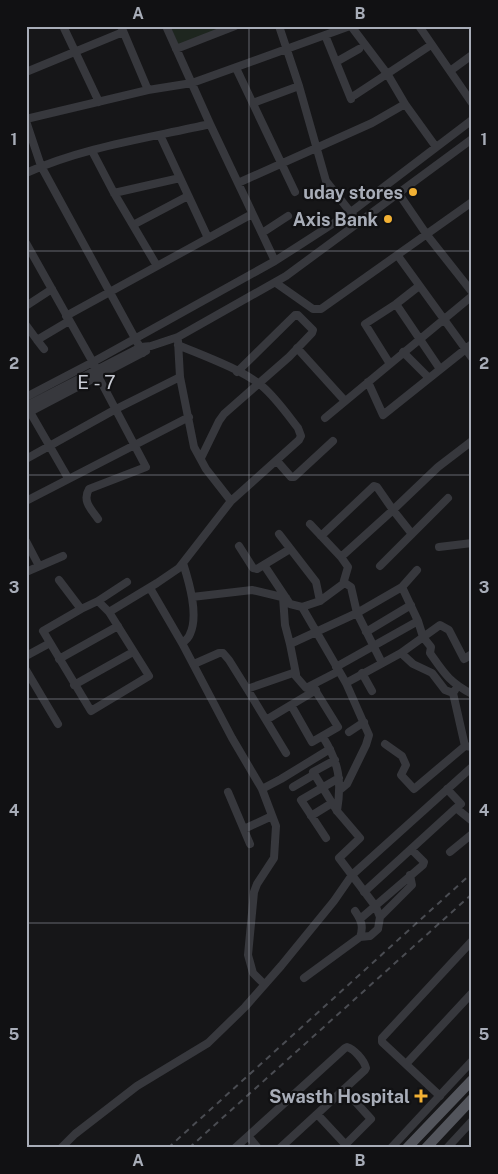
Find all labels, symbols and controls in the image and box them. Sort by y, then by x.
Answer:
text: A [132,4,144,23]
text: B [355,4,366,23]
text: 1 [11,130,17,149]
text: 1 [481,130,487,149]
place label: uday stores [303,182,403,203]
marker: uday stores [407,186,419,198]
place label: Axis Bank [293,209,379,230]
marker: Axis Bank [382,213,394,225]
text: 2 [9,354,19,373]
text: 2 [479,354,489,373]
district label: E - 7 [77,371,117,393]
text: 3 [9,578,19,597]
text: 3 [479,578,489,597]
text: 4 [9,801,20,820]
text: 4 [479,801,490,820]
text: 5 [9,1025,20,1044]
text: 5 [479,1025,490,1044]
place label: Swasth Hospital [269,1086,410,1107]
marker: Swasth Hospital [414,1089,428,1103]
text: A [132,1151,144,1170]
text: B [355,1151,366,1170]

